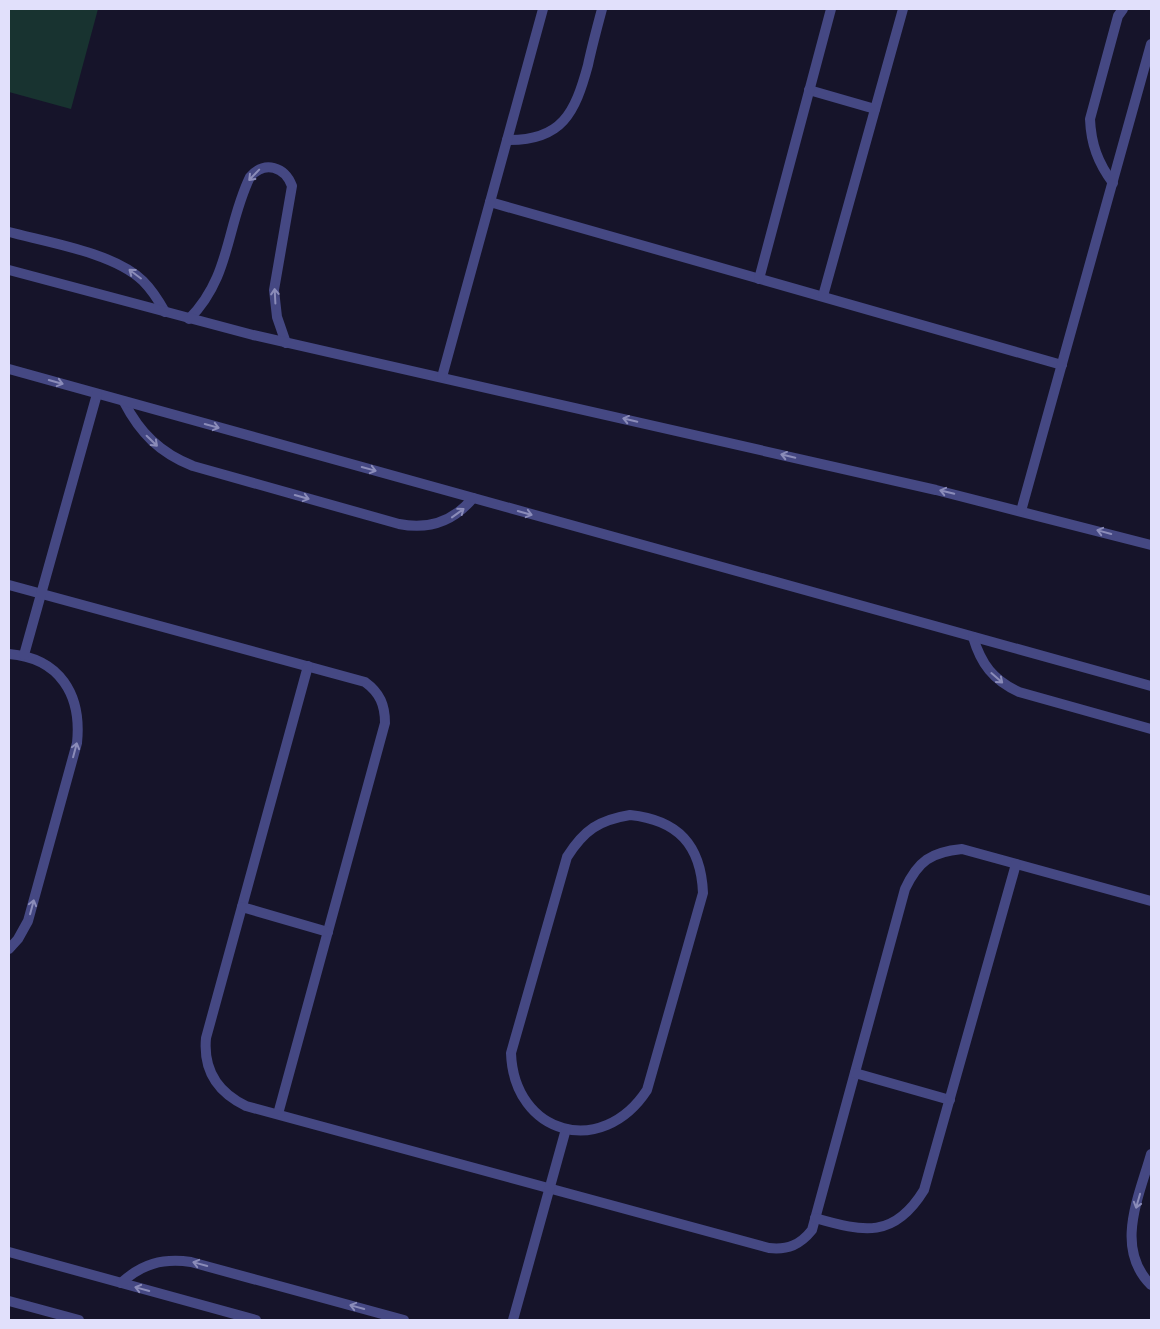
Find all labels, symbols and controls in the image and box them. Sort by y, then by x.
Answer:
one-way arrow [248,169,260,181]
one-way arrow [129,269,142,280]
one-way arrow [270,288,279,304]
one-way arrow [47,378,63,388]
one-way arrow [622,415,638,424]
one-way arrow [204,422,220,431]
one-way arrow [145,435,158,447]
one-way arrow [781,451,797,461]
one-way arrow [360,465,376,475]
one-way arrow [939,487,955,496]
one-way arrow [294,493,310,502]
one-way arrow [451,508,465,518]
one-way arrow [517,508,533,518]
one-way arrow [1097,527,1113,536]
one-way arrow [990,673,1003,684]
one-way arrow [71,743,80,759]
one-way arrow [28,899,37,915]
one-way arrow [1133,1192,1143,1208]
one-way arrow [193,1259,209,1269]
one-way arrow [134,1283,150,1293]
one-way arrow [349,1302,365,1312]

